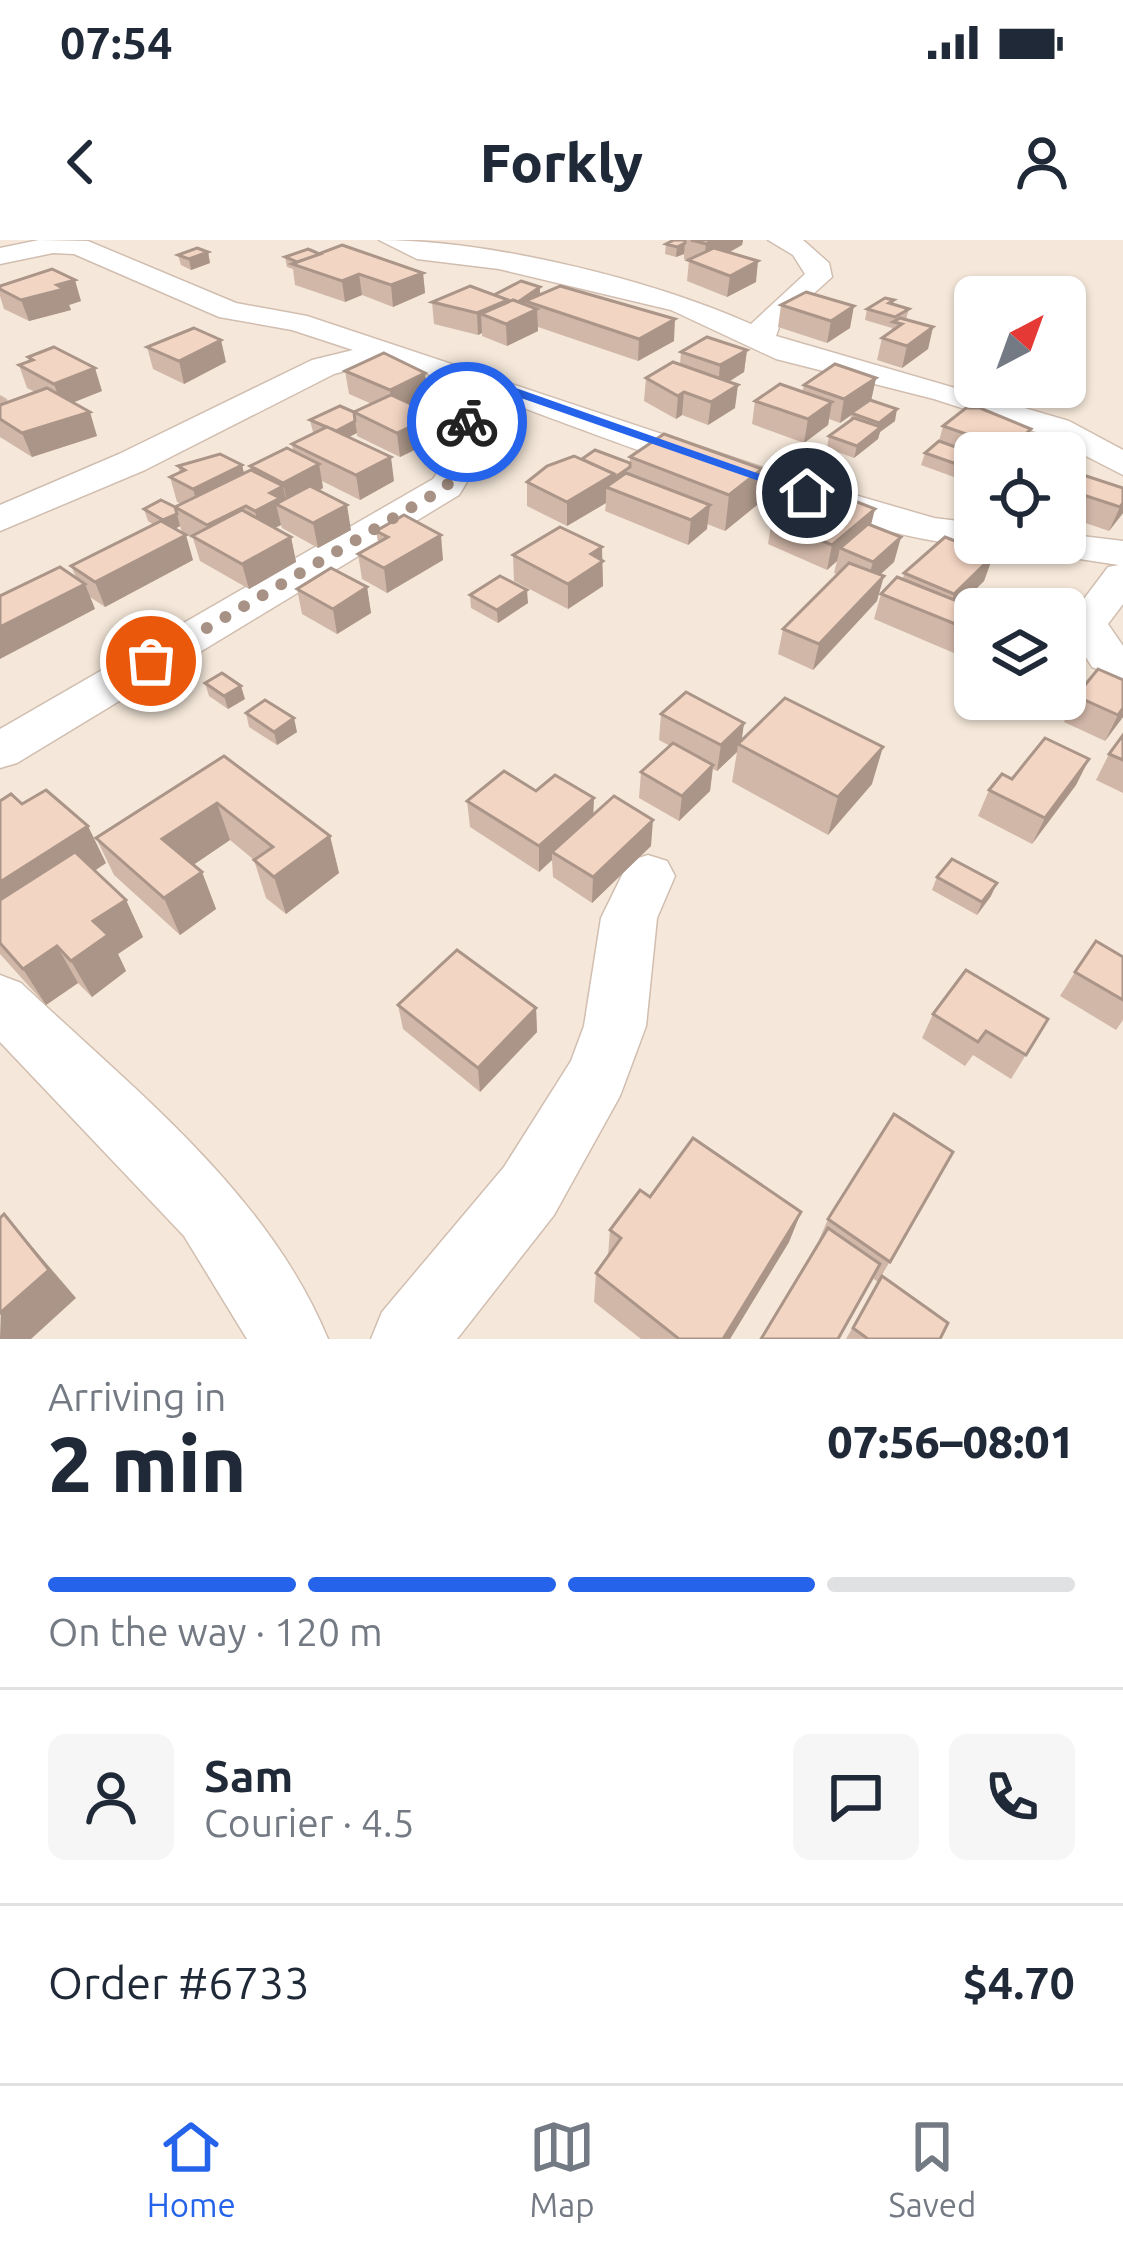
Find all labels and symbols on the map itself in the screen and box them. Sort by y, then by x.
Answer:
north arrow [954,276,1086,408]
courier [407,362,527,482]
pin [756,442,858,544]
pin [100,610,202,712]

